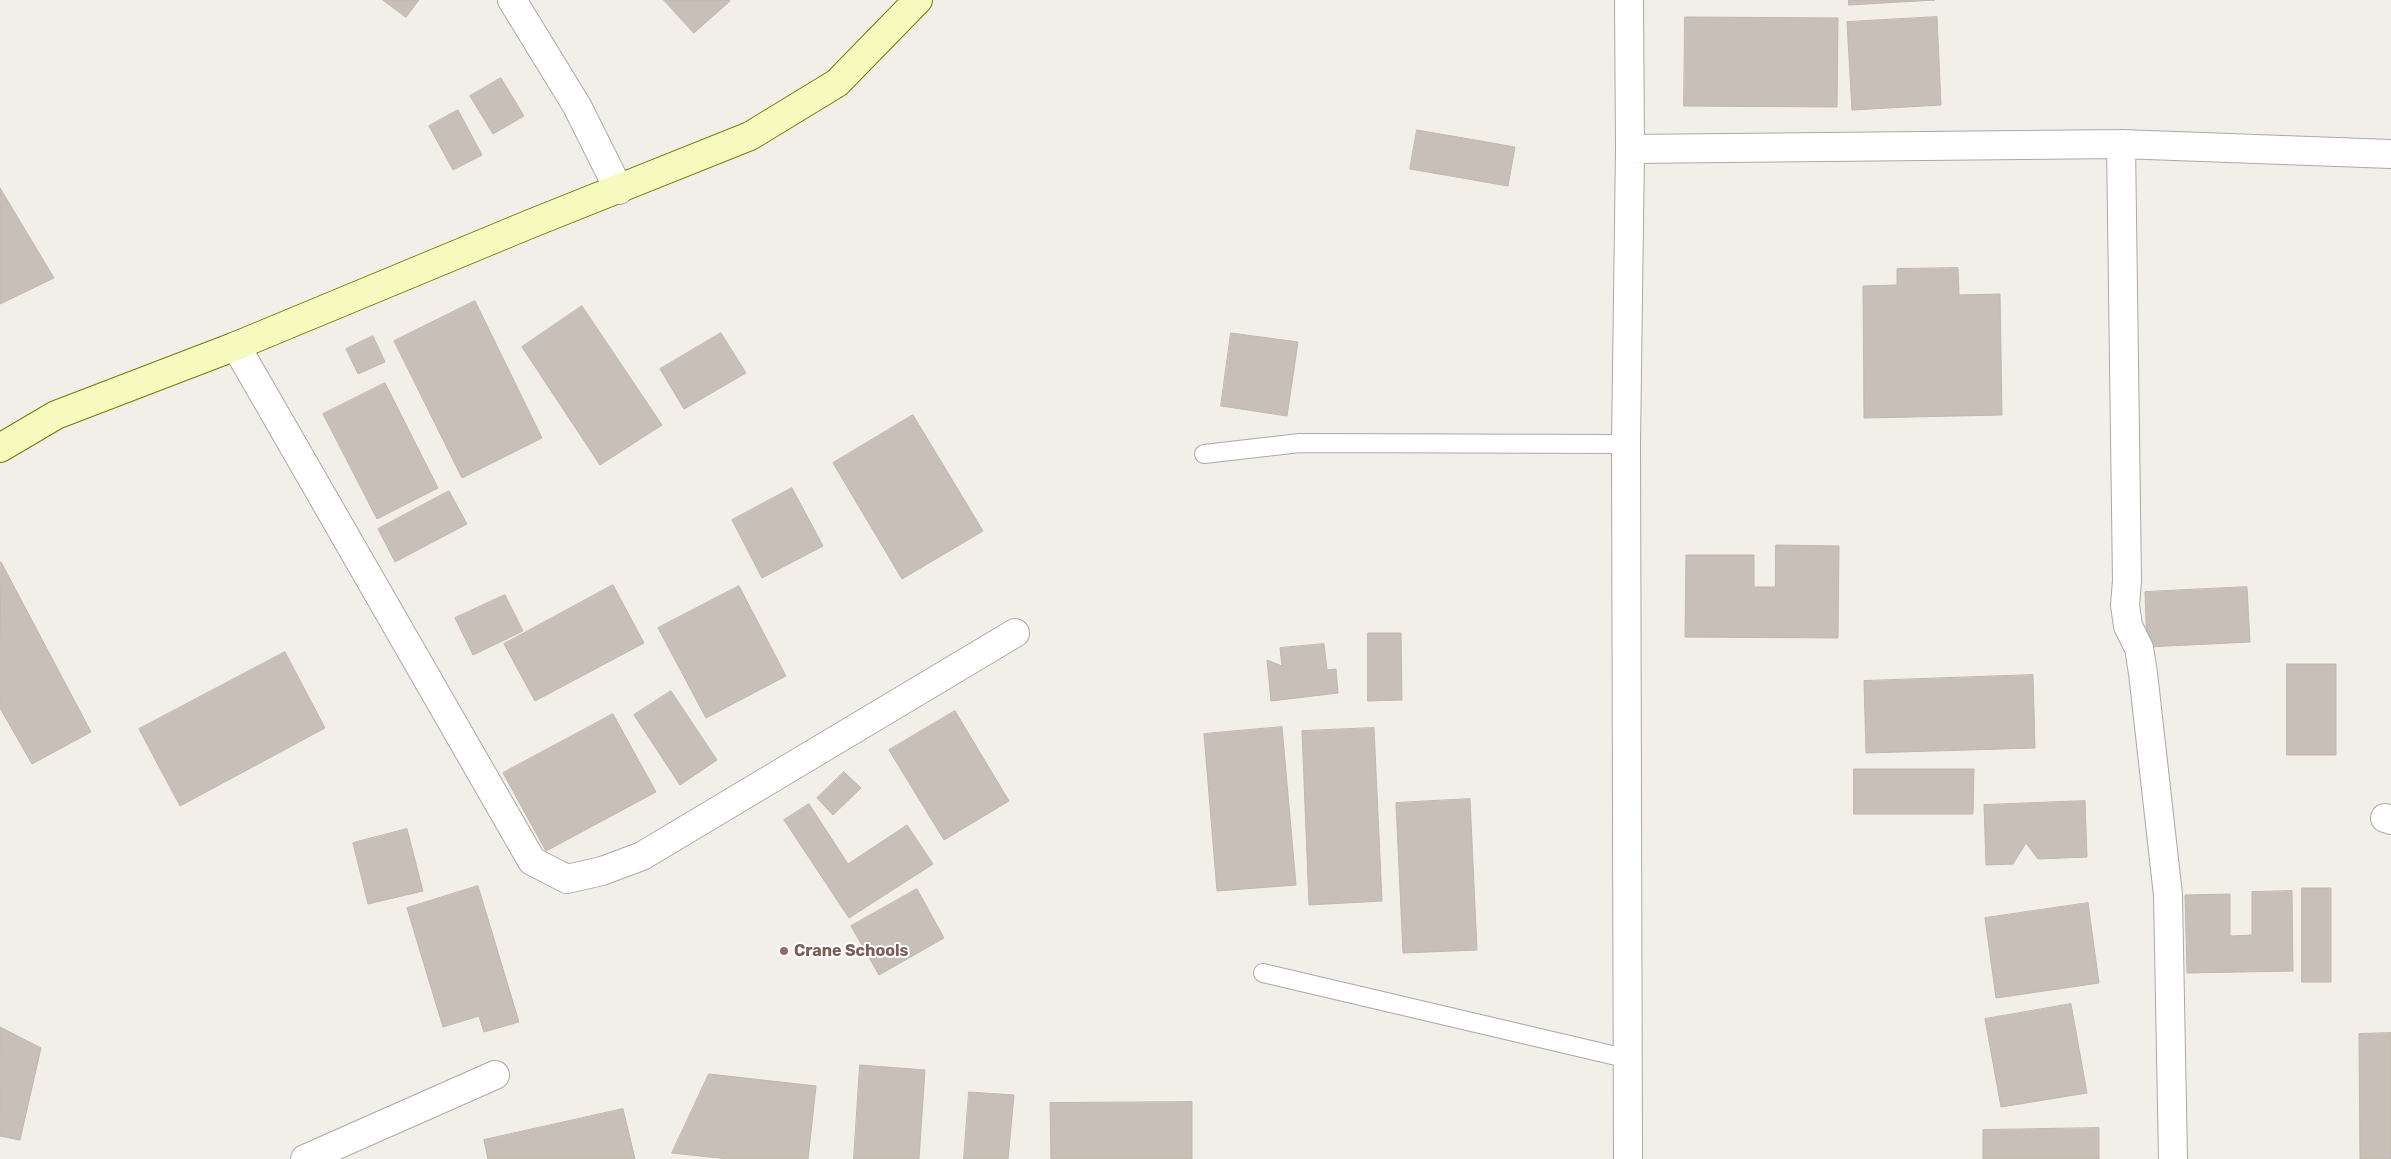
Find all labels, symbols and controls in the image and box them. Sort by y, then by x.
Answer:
place label: Crane Schools [794,941,908,961]
marker: Crane Schools [778,945,790,957]

